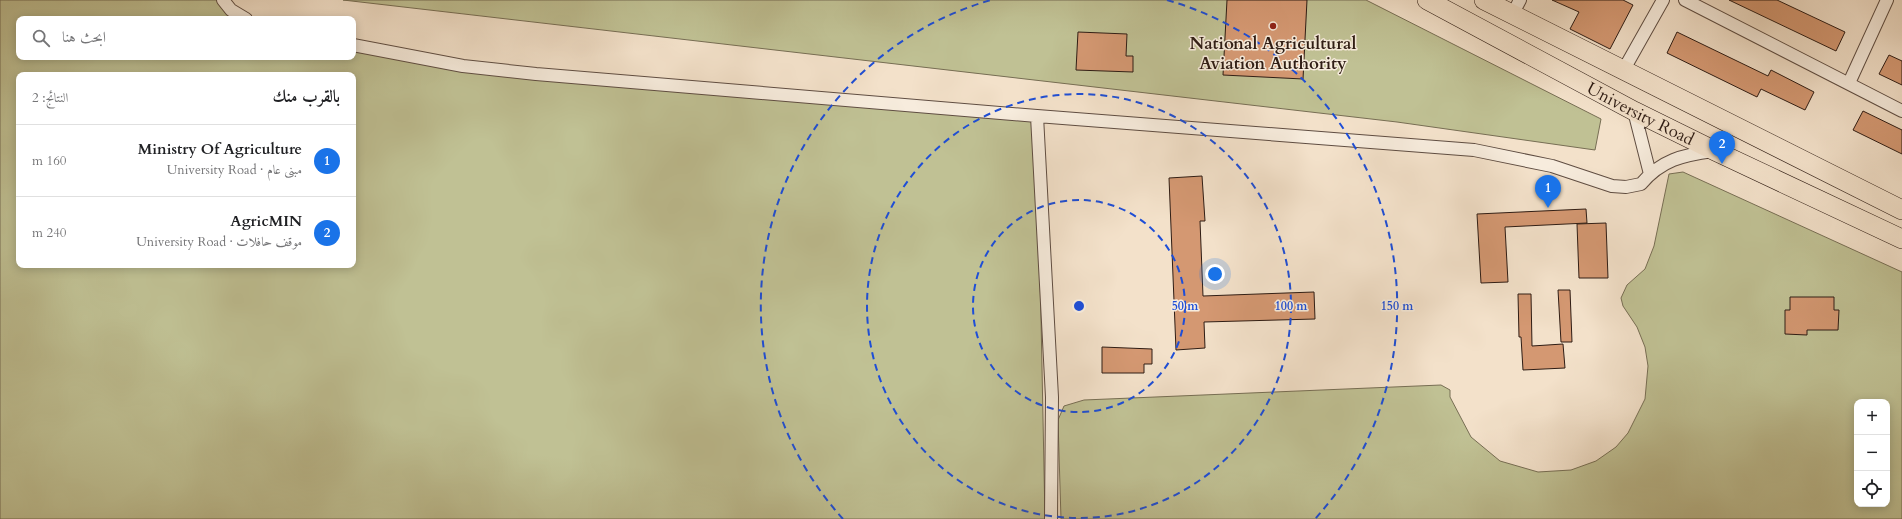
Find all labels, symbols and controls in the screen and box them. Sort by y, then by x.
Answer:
search box [16,16,356,60]
marker: National Agricultural Aviation Authority [1268,21,1278,31]
icon: search [30,27,52,49]
text: ابحث هنا [62,27,106,47]
place label: National Agricultural Aviation Authority [1189,32,1357,75]
street label: University Road [1583,77,1698,151]
text: بالقرب منك [273,85,340,108]
text: النتائج: 2 [32,89,68,107]
pin: 2 [1709,131,1735,164]
text: Ministry Of Agriculture [138,139,302,159]
text: 160 m [32,152,66,170]
text: 1 [324,152,330,170]
text: مبنى عام · University Road [167,161,302,179]
pin: 1 [1535,175,1561,208]
text: AgricMIN [230,211,302,231]
text: 240 m [32,224,66,242]
text: 2 [324,224,330,242]
text: موقف حافلات · University Road [136,233,302,251]
your location [1205,264,1225,284]
text: 50 m [1172,298,1199,314]
text: 100 m [1275,298,1308,314]
text: 150 m [1381,298,1414,314]
centre of rings [1072,299,1086,313]
map controls [1854,399,1890,507]
button: + [1854,399,1890,435]
button: − [1854,435,1890,471]
button: locate [1854,471,1890,507]

